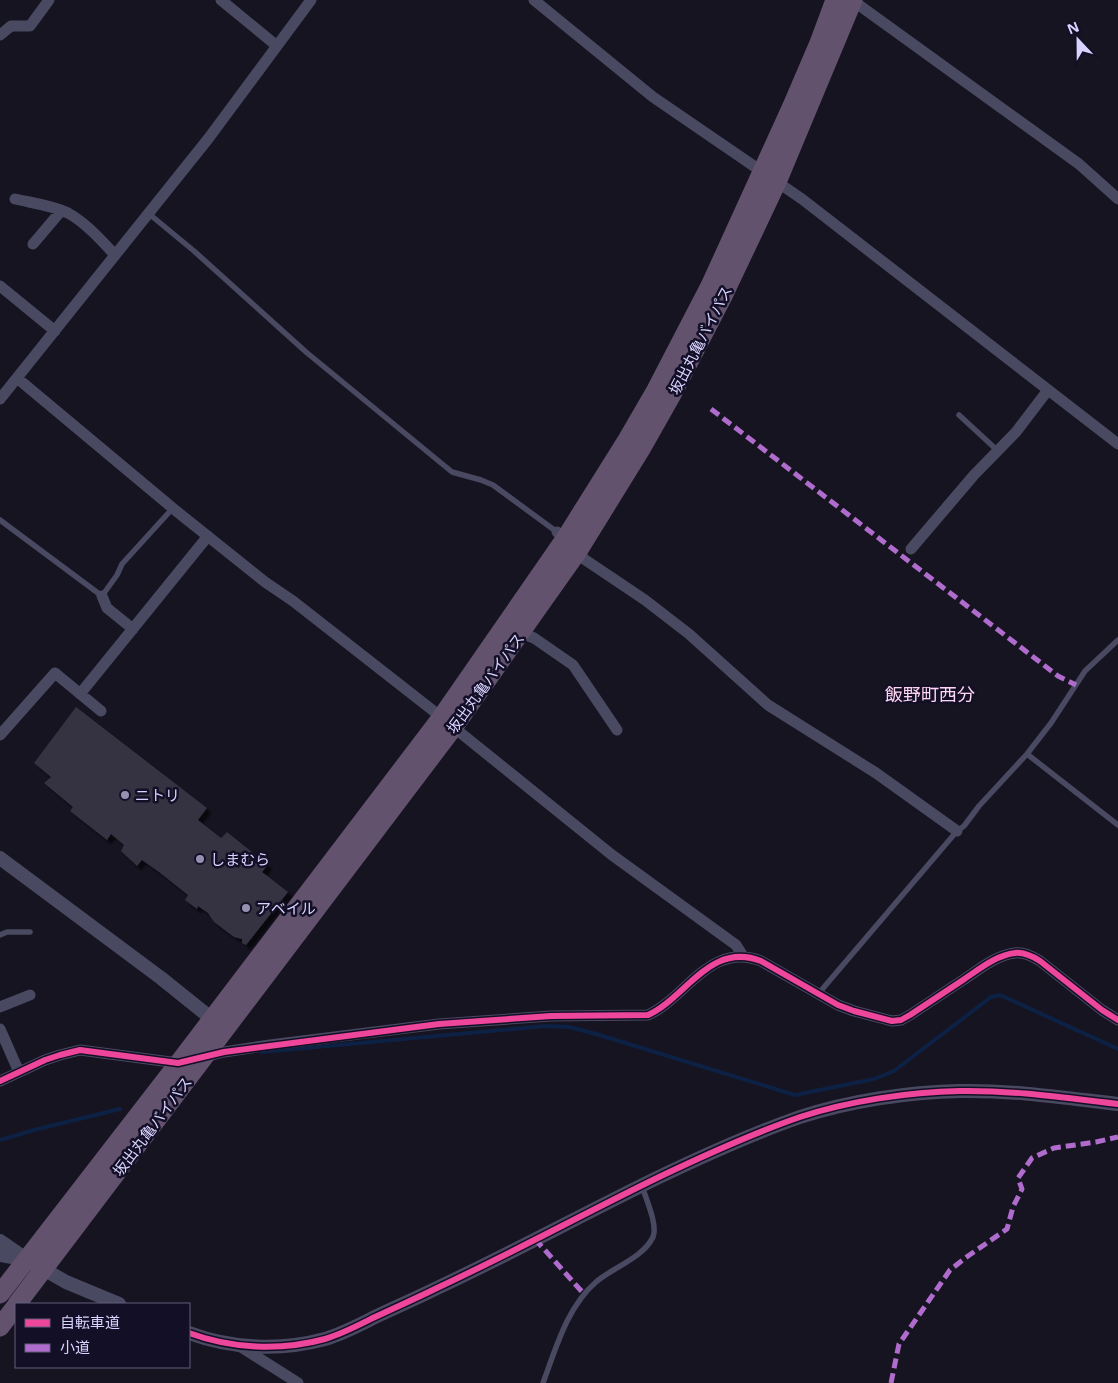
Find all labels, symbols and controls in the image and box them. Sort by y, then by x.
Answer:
north arrow [1053,15,1103,65]
text: N [1064,17,1082,38]
street label: 坂出丸亀バイパス [664,282,736,398]
street label: 坂出丸亀バイパス [442,629,528,737]
district label: 飯野町西分 [885,682,975,706]
place label: ニトリ [135,785,180,805]
marker: ニトリ [119,789,131,801]
place label: しまむら [210,849,270,869]
marker: しまむら [194,853,206,865]
place label: アベイル [256,898,316,918]
marker: アベイル [240,902,252,914]
street label: 坂出丸亀バイパス [108,1072,196,1180]
legend [15,1303,190,1368]
text: 自転車道 [60,1312,120,1332]
text: 小道 [60,1337,90,1357]

